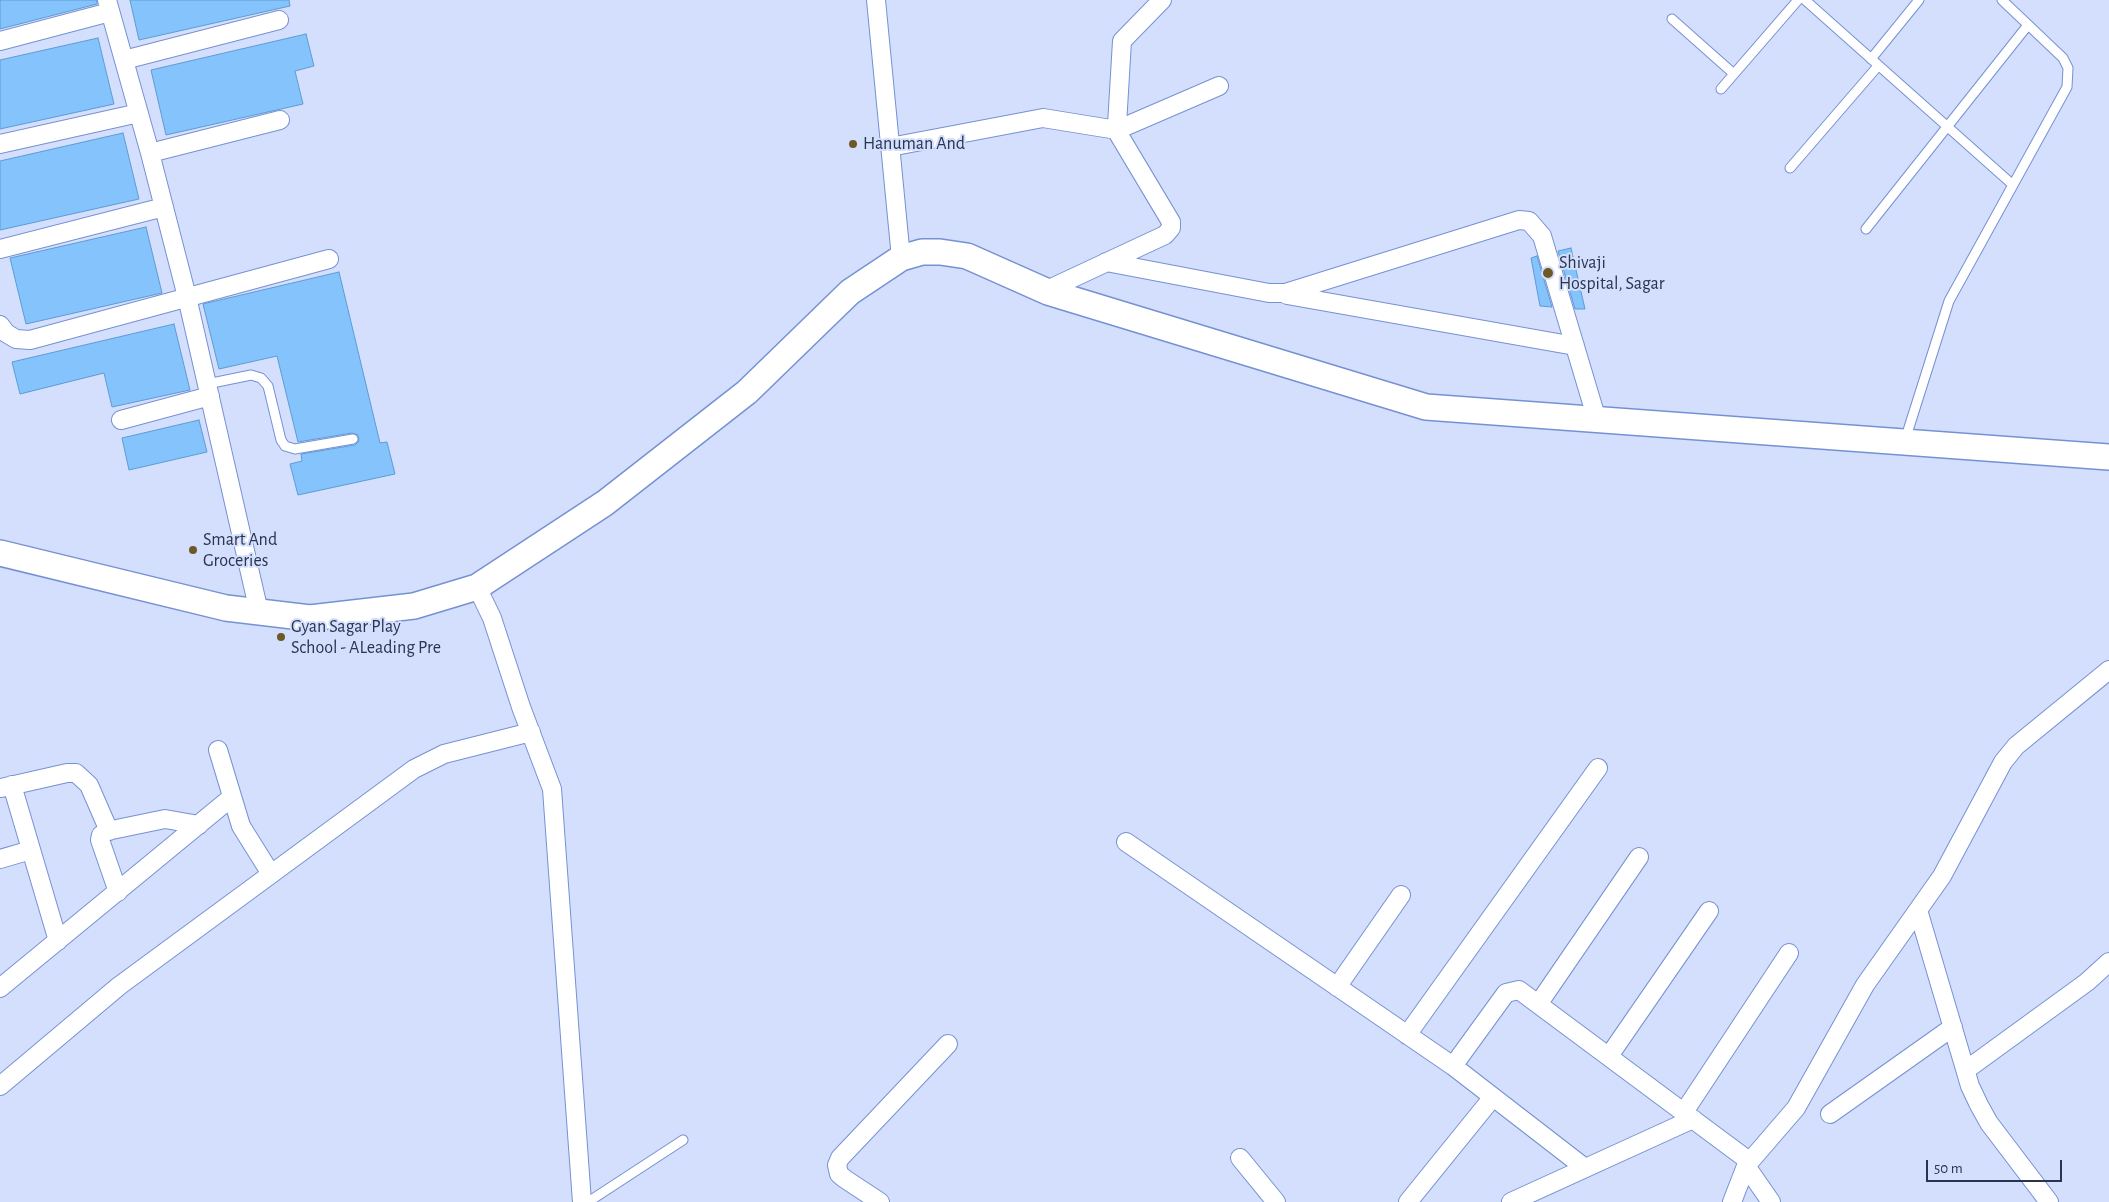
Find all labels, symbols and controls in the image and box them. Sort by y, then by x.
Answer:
place label: Hanuman And [863,133,965,155]
marker: Hanuman And [847,138,859,150]
place label: Shivaji Hospital, Sagar [1559,252,1664,294]
marker: Shivaji Hospital, Sagar [1541,266,1555,280]
place label: Smart And Groceries [203,529,277,572]
marker: Smart And Groceries [187,544,199,556]
place label: Gyan Sagar Play School - ALeading Pre [291,616,441,659]
marker: Gyan Sagar Play School - ALeading Pre [275,631,287,643]
scale bar [1929,1150,2065,1182]
text: 50 m [1934,1161,1963,1176]

